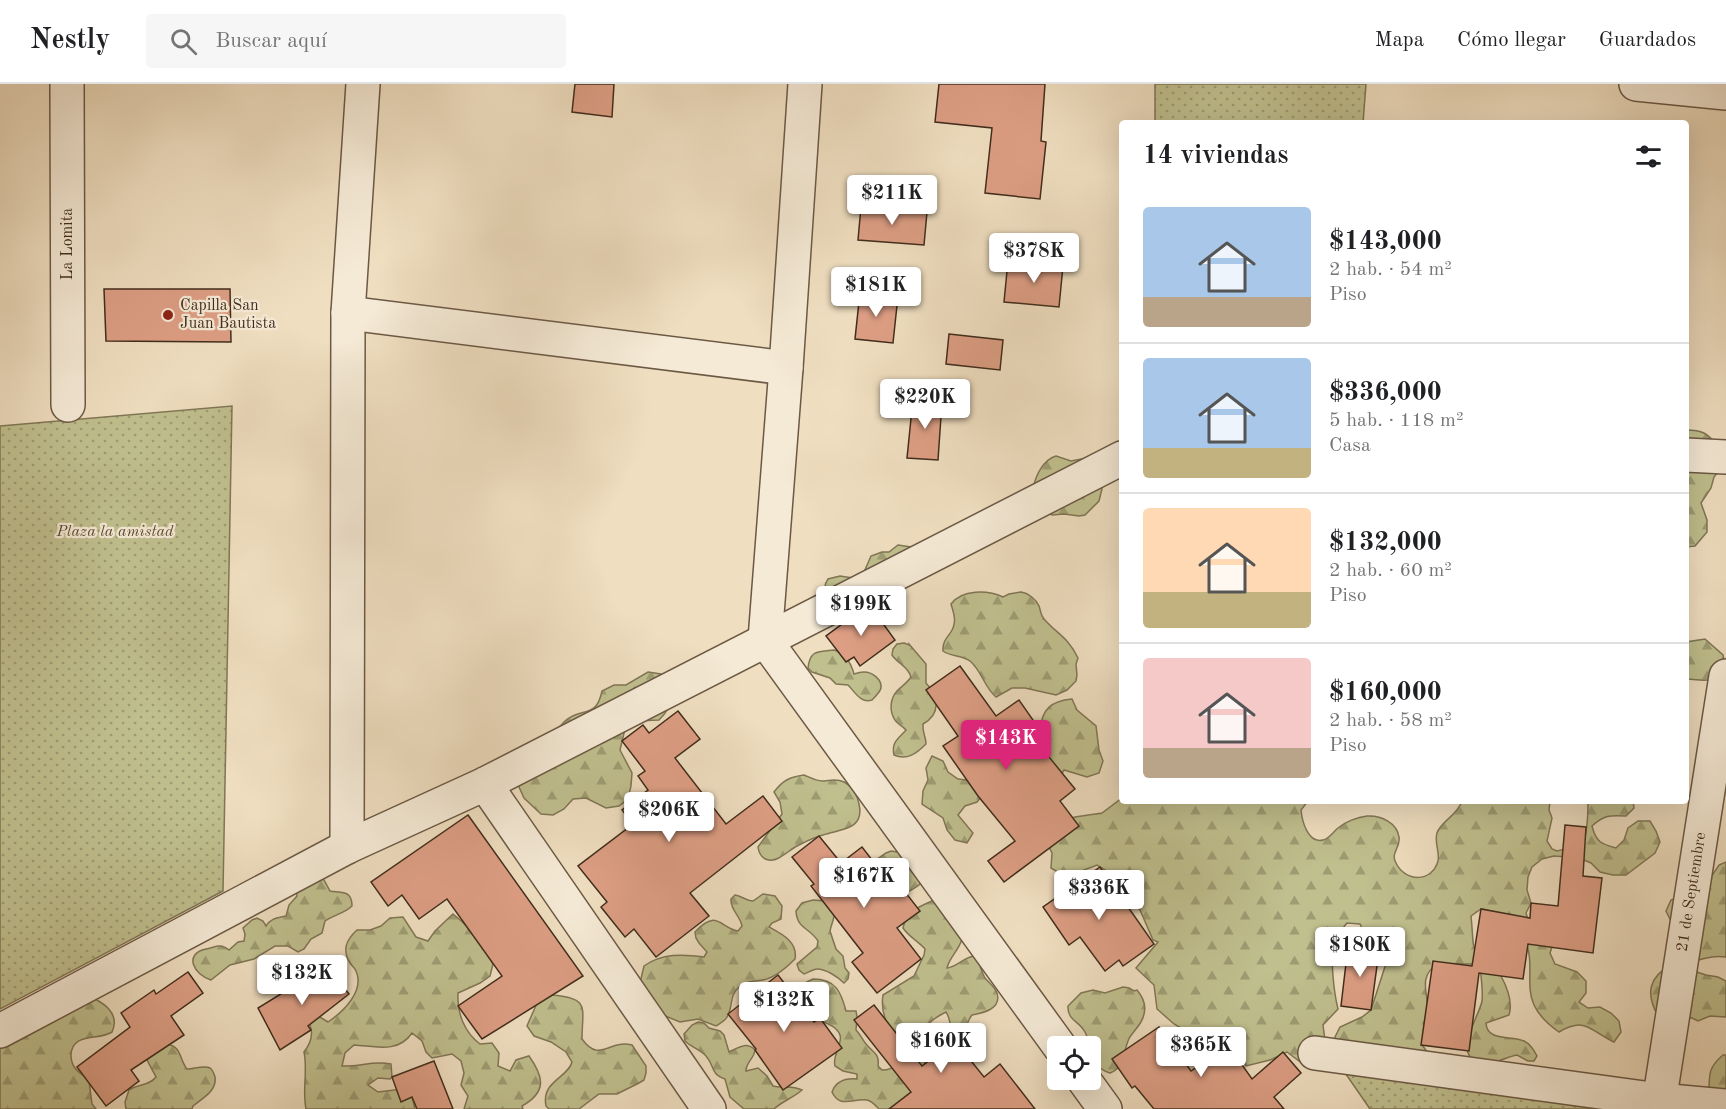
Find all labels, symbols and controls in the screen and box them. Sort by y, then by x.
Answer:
search box [146,14,566,68]
icon: search [167,25,200,58]
text: Nestly [30,27,110,55]
text: Buscar aquí [215,30,327,52]
text: Mapa [1375,30,1424,51]
text: Cómo llegar [1457,30,1566,51]
text: Guardados [1599,30,1696,51]
icon: filters [1632,140,1665,173]
text: 14 viviendas [1143,143,1289,169]
pin: $211K [850,175,934,226]
text: $211K [861,184,923,204]
street label: La Lomita [60,208,76,280]
text: $143,000 [1329,229,1442,255]
icon: home [1191,231,1263,303]
pin: $378K [992,233,1076,284]
text: $378K [1003,242,1065,262]
text: 2 hab. · 54 m² [1329,260,1452,280]
pin: $181K [834,267,918,318]
text: $181K [845,276,907,296]
text: Piso [1329,285,1367,305]
place label: Capilla San Juan Bautista [180,298,276,332]
marker: Capilla San Juan Bautista [161,308,175,322]
pin: $220K [883,379,967,430]
text: $336,000 [1329,380,1442,406]
icon: home [1191,382,1263,454]
text: $220K [894,388,956,408]
text: 5 hab. · 118 m² [1329,411,1463,431]
text: Casa [1329,436,1371,456]
park label: Plaza la amistad [55,524,174,540]
text: $132,000 [1329,530,1442,556]
icon: home [1191,532,1263,604]
text: 2 hab. · 60 m² [1329,561,1452,581]
pin: $199K [819,586,903,637]
text: Piso [1329,586,1367,606]
text: $199K [830,595,892,615]
text: $160,000 [1329,680,1442,706]
icon: home [1191,682,1263,754]
text: 2 hab. · 58 m² [1329,711,1452,731]
pin: $143K [964,720,1048,771]
text: $143K [975,729,1037,749]
text: Piso [1329,736,1367,756]
pin: $206K [627,792,711,843]
text: $206K [638,801,700,821]
street label: 21 de Septiembre [1675,831,1709,953]
pin: $167K [822,858,906,909]
text: $167K [833,867,895,887]
pin: $336K [1057,870,1141,921]
text: $336K [1068,879,1130,899]
pin: $180K [1318,927,1402,978]
text: $180K [1329,936,1391,956]
pin: $132K [260,955,344,1006]
text: $132K [271,964,333,984]
pin: $132K [742,982,826,1033]
text: $132K [753,991,815,1011]
pin: $160K [899,1023,983,1074]
pin: $365K [1159,1027,1243,1078]
text: $160K [910,1032,972,1052]
map controls [1047,1036,1101,1090]
button: locate [1047,1036,1101,1090]
text: $365K [1170,1036,1232,1056]

